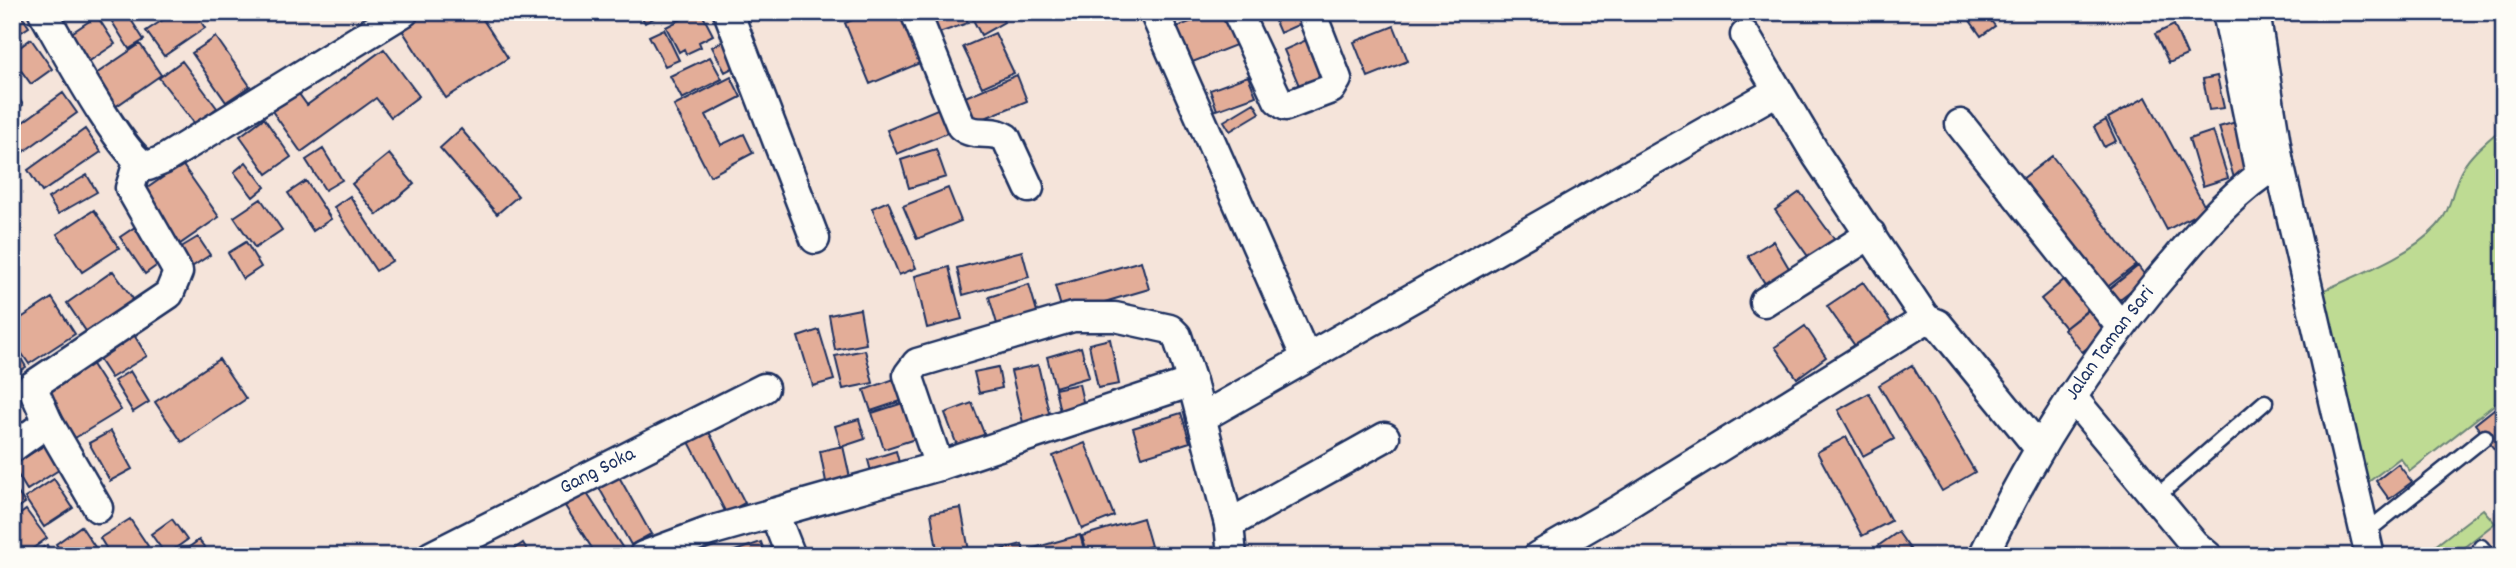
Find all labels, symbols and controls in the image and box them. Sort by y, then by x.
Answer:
street label: Jalan Taman Sari [2059,280,2163,407]
street label: Gang Soka [555,440,642,503]

